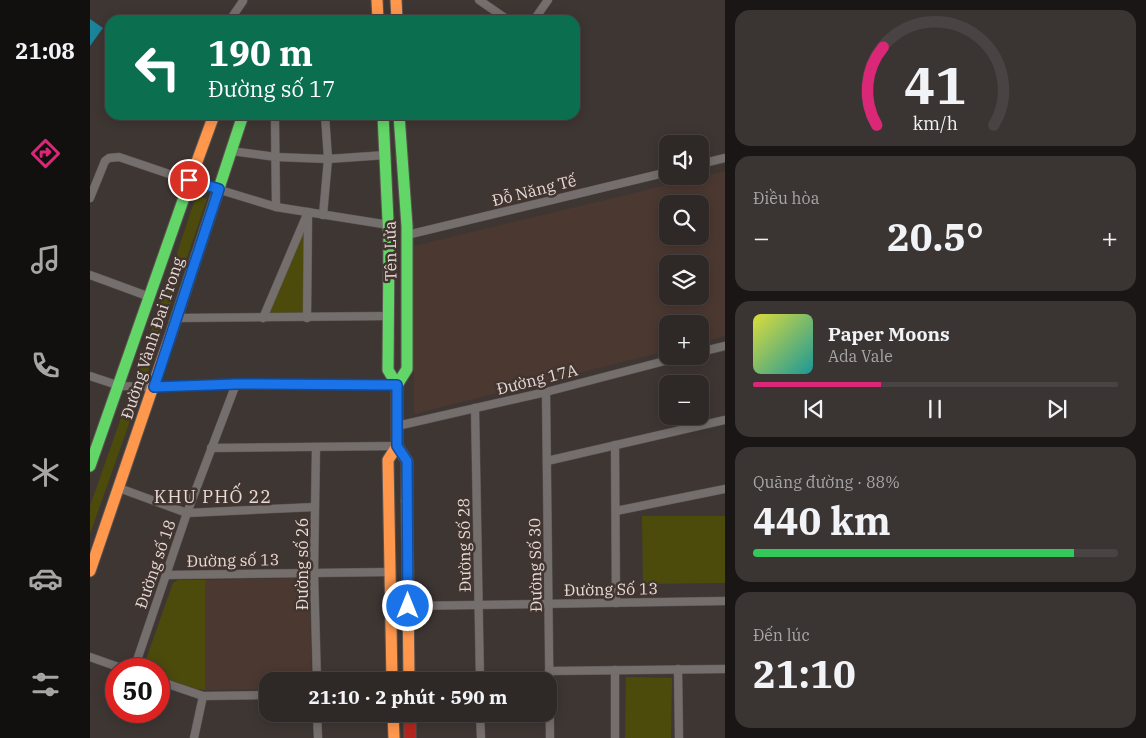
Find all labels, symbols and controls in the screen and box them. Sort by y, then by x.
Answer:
text: 190 m [208,30,313,76]
icon: left [125,35,190,100]
text: 21:08 [15,36,75,65]
text: 41 [904,51,967,118]
text: Đường số 17 [208,74,335,103]
text: km/h [913,112,958,135]
map controls [659,135,709,425]
button: sound [659,135,709,185]
icon: directions [28,136,63,171]
pin [168,159,210,201]
icon: arrive [175,166,203,194]
street label: Đỗ Năng Tế [490,170,579,210]
text: Điều hòa [753,188,819,208]
button: search [659,195,709,245]
text: 20.5° [887,212,984,261]
text: − [753,219,770,256]
text: + [1101,219,1118,256]
street label: Tên Lửa [379,220,401,281]
icon: music [28,242,63,277]
street label: Đường Vành Đai Trong [116,254,188,422]
button: layers [659,255,709,305]
button: + [659,315,709,365]
text: Paper Moons [828,322,950,346]
text: Ada Vale [828,346,893,366]
icon: phone [28,348,63,383]
street label: Đường 17A [494,359,580,399]
button: − [659,375,709,425]
icon: previous [800,395,828,423]
icon: pause [921,395,949,423]
icon: next [1043,395,1071,423]
icon: climate [28,455,63,490]
text: Quãng đường · 88% [753,472,900,492]
district label: KHU PHỐ 22 [154,482,272,508]
text: 440 km [753,496,891,545]
street label: Đường Số 28 [453,498,475,592]
street label: Đường số 18 [130,517,180,611]
street label: Đường số 26 [292,518,312,610]
street label: Đường Số 30 [524,518,546,612]
street label: Đường số 13 [187,549,279,571]
icon: car [28,561,63,596]
street label: Đường Số 13 [564,578,658,600]
position arrow [381,579,433,631]
text: Đến lúc [753,625,810,645]
text: 21:10 [753,649,856,698]
speed limit sign: 50 [105,658,170,723]
icon: filters [28,667,63,702]
text: 21:10 · 2 phút · 590 m [308,685,508,709]

